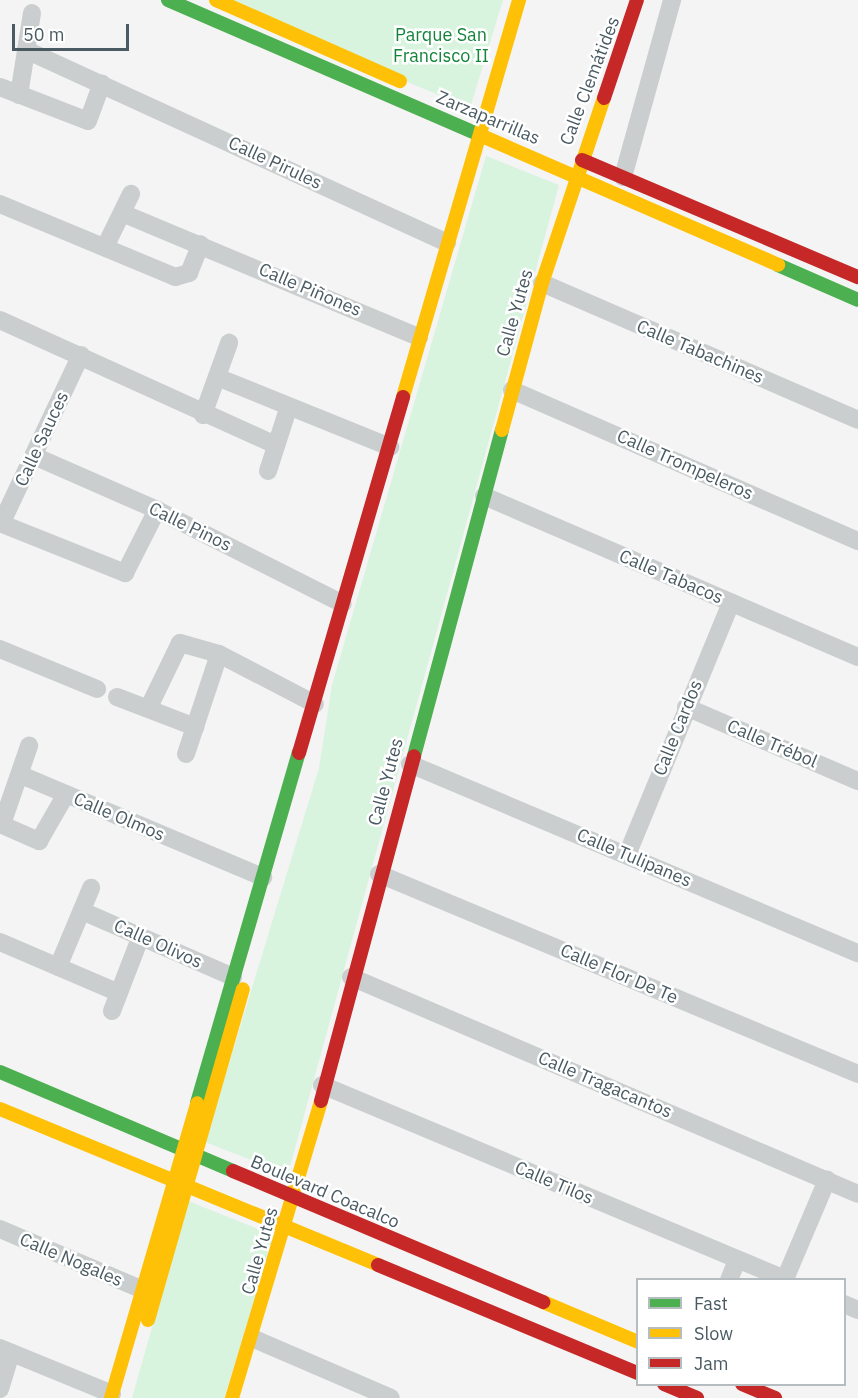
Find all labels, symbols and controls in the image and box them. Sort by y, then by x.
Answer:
scale bar [15,12,132,50]
street label: Calle Clemátides [556,14,624,148]
text: 50 m [23,23,65,46]
park label: Parque San Francisco II [393,25,489,68]
street label: Zarzaparrillas [433,86,543,150]
street label: Calle Pirules [225,132,325,194]
street label: Calle Piñones [256,259,364,321]
street label: Calle Yutes [492,267,538,359]
street label: Calle Tabachines [633,315,767,389]
street label: Calle Sauces [11,388,73,490]
street label: Calle Trompeleros [614,425,756,505]
street label: Calle Pinos [145,498,235,556]
street label: Calle Tabacos [616,545,726,609]
street label: Calle Cardos [649,677,707,779]
street label: Calle Trébol [724,715,820,773]
street label: Calle Yutes [364,736,408,828]
street label: Calle Olmos [70,788,168,846]
street label: Calle Tulipanes [573,824,695,892]
street label: Calle Olivos [111,915,205,973]
street label: Calle Flor De Te [557,939,681,1009]
street label: Calle Tragacantos [535,1047,675,1123]
street label: Boulevard Coacalco [247,1151,403,1233]
street label: Calle Tilos [512,1157,596,1209]
street label: Calle Yutes [237,1205,283,1297]
street label: Calle Nogales [16,1229,126,1291]
legend [636,1278,846,1386]
text: Fast [694,1292,728,1315]
text: Slow [694,1322,733,1345]
text: Jam [694,1352,729,1375]

